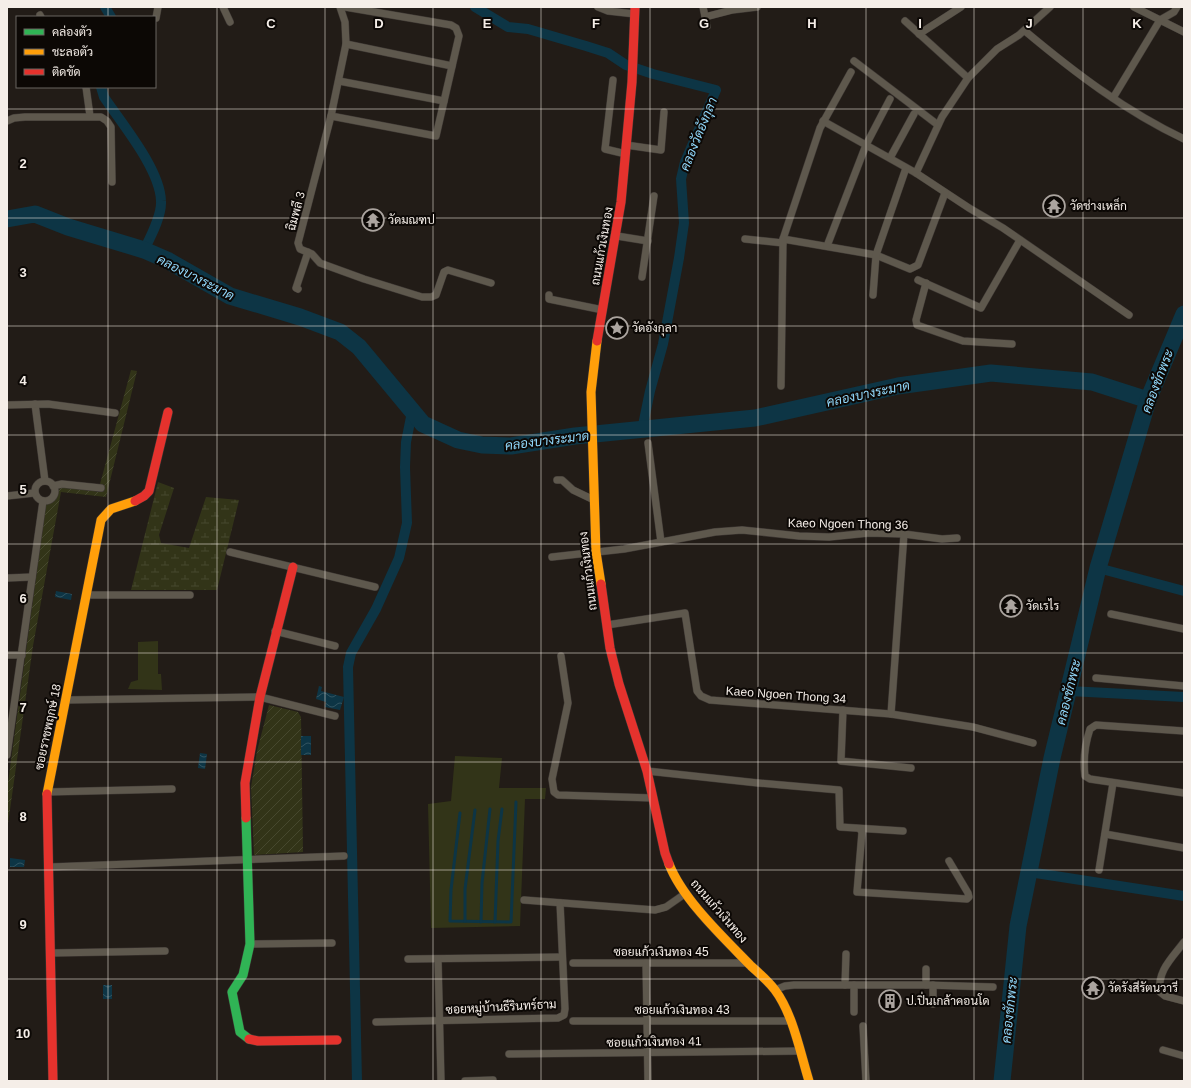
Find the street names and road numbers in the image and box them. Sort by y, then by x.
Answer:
street label: ฉิมพลี 3 [283,189,308,232]
street label: ถนนแก้วเงินทอง [588,206,616,286]
street label: Kaeo Ngoen Thong 36 [788,516,909,532]
street label: ถนนแก้วเงินทอง [576,531,600,611]
street label: ซอยราชพฤกษ์ 18 [31,682,64,771]
street label: Kaeo Ngoen Thong 34 [725,684,847,706]
street label: ถนนแก้วเงินทอง [688,876,750,946]
street label: ซอยแก้วเงินทอง 45 [613,945,709,959]
street label: ซอยหมู่บ้านธีรินทร์ธาม [445,996,557,1018]
street label: ซอยแก้วเงินทอง 43 [634,1003,730,1017]
street label: ซอยแก้วเงินทอง 41 [606,1034,702,1050]

